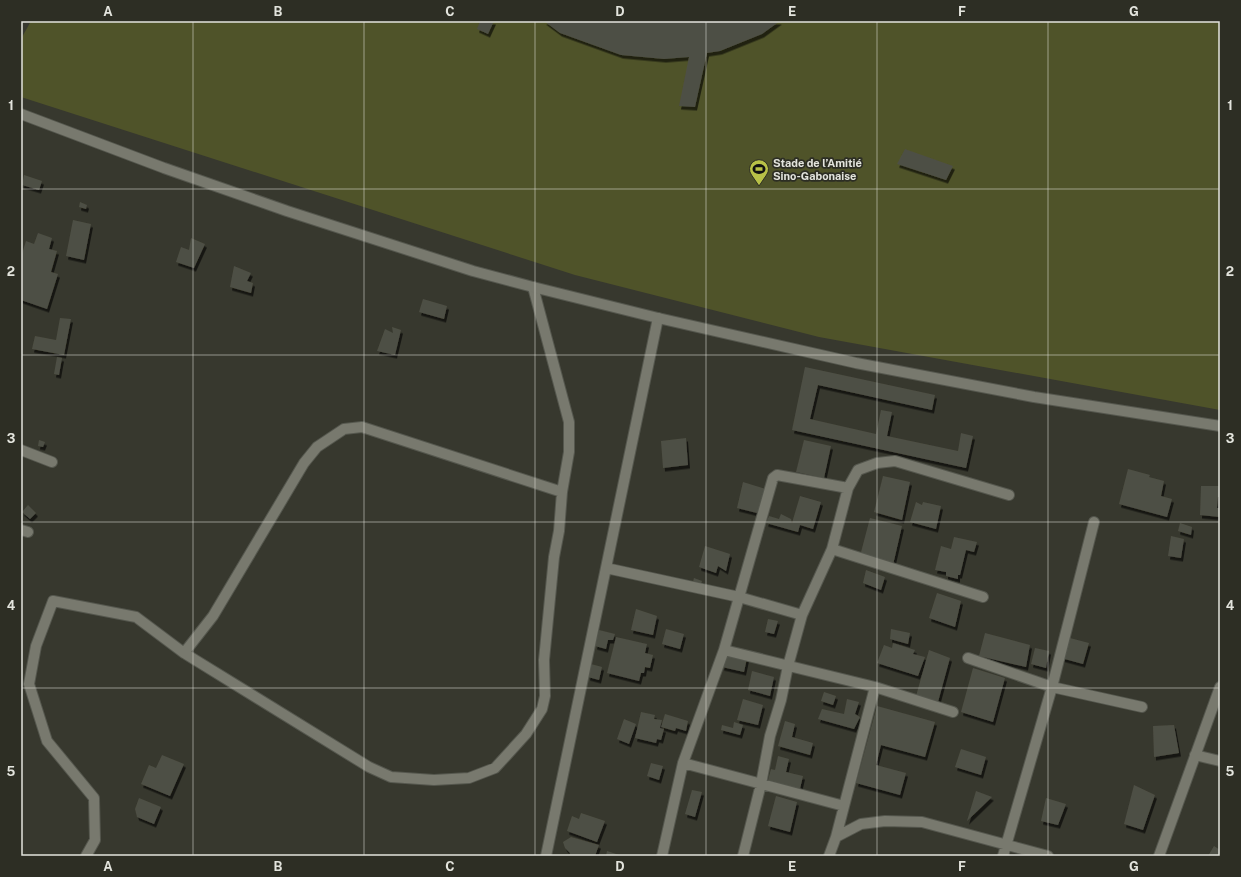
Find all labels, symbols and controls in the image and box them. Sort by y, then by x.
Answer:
text: A [103,4,113,19]
text: B [274,4,283,19]
text: C [445,4,455,19]
text: D [615,4,625,19]
text: E [788,4,796,19]
text: F [958,4,966,19]
text: G [1129,4,1139,19]
text: 1 [8,98,14,113]
text: 1 [1227,98,1233,113]
place label: Stade de l’Amitié Sino-Gabonaise [773,157,862,182]
sports icon: Stade de l’Amitié Sino-Gabonaise [748,158,770,186]
text: 2 [7,264,15,279]
text: 2 [1226,264,1234,279]
text: 3 [7,431,16,446]
text: 3 [1226,431,1235,446]
text: 4 [7,598,16,613]
text: 4 [1226,598,1235,613]
text: 5 [7,764,16,779]
text: 5 [1226,764,1235,779]
text: A [103,859,113,874]
text: B [274,859,283,874]
text: C [445,859,455,874]
text: D [615,859,625,874]
text: E [788,859,796,874]
text: F [958,859,966,874]
text: G [1129,859,1139,874]

